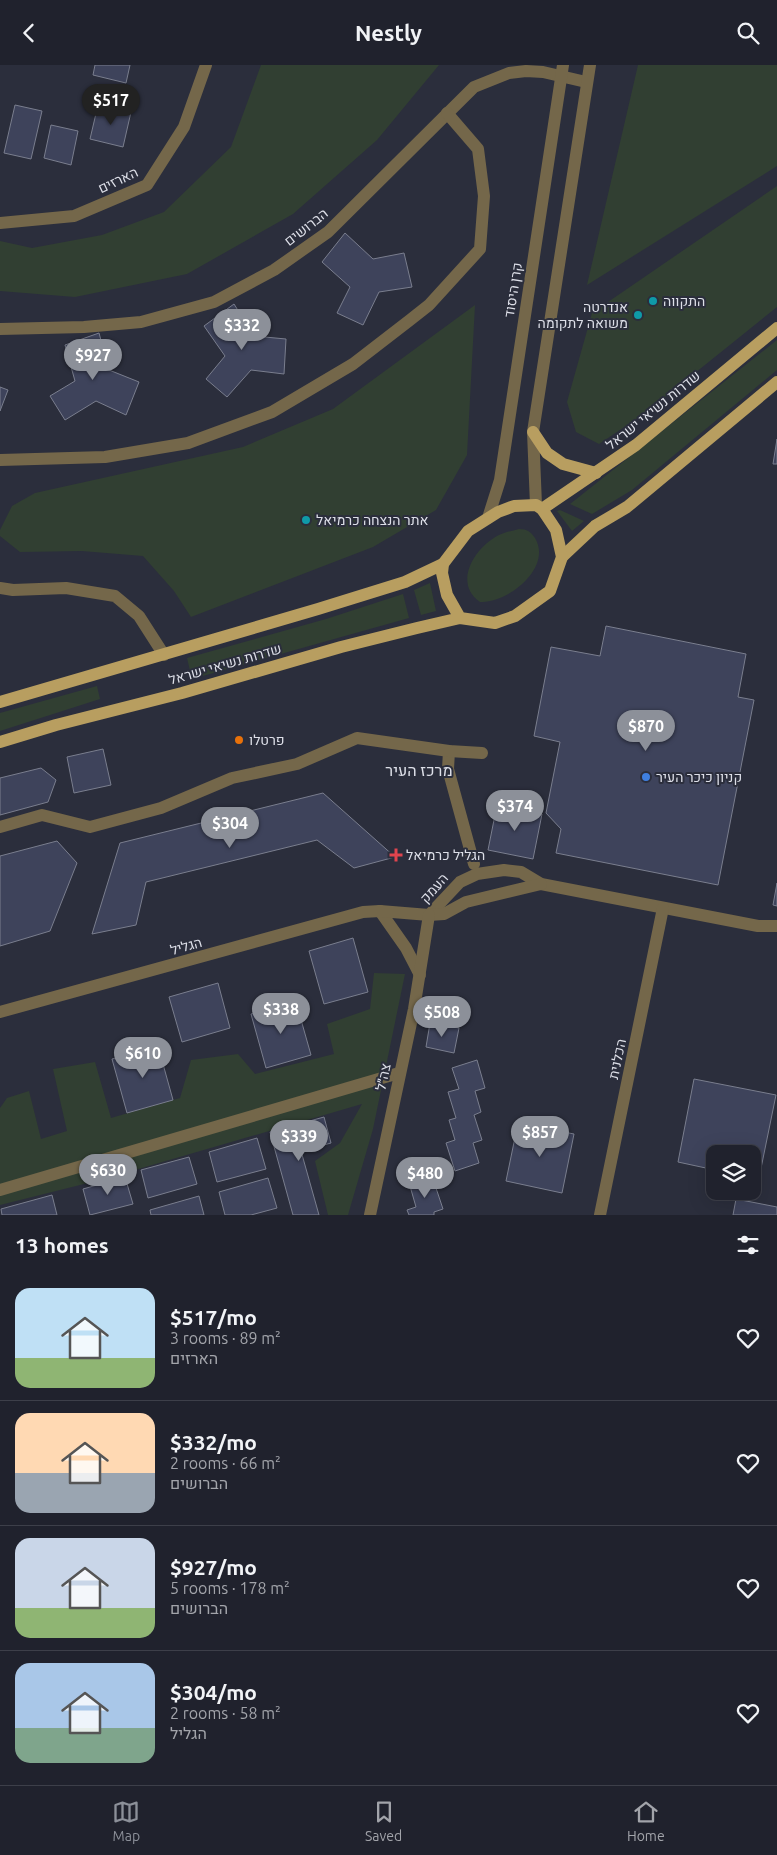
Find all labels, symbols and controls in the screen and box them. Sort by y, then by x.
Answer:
icon: back [15,19,43,47]
icon: search [734,19,762,47]
text: Nestly [355,20,422,45]
pin: $517 [81,83,141,126]
text: $517 [93,91,129,109]
street label: הארזים [96,164,140,196]
street label: הברושים [281,205,331,249]
street label: קרן היסוד [501,261,525,319]
place label: התקווה [663,293,705,309]
marker: התקווה [647,295,659,307]
place label: אנדרטה משואה לתקומה [538,299,628,331]
pin: $332 [212,309,272,351]
marker: אנדרטה משואה לתקומה [632,309,644,321]
text: $332 [224,316,260,334]
pin: $927 [63,339,123,381]
text: $927 [75,346,111,364]
street label: שדרות נשיאי ישראל [603,367,703,453]
place label: אתר הנצחה כרמיאל [316,512,428,528]
marker: אתר הנצחה כרמיאל [300,514,312,526]
street label: שדרות נשיאי ישראל [167,640,283,688]
pin: $870 [616,709,676,752]
text: $870 [628,717,664,735]
place label: פרטלו [249,732,285,748]
marker: פרטלו [233,734,245,746]
district label: מרכז העיר [385,761,453,779]
place label: קניון כיכר העיר [656,769,742,785]
marker: קניון כיכר העיר [640,771,652,783]
pin: $374 [485,789,545,832]
text: $374 [497,797,533,815]
pin: $304 [200,807,260,849]
text: $304 [212,814,248,832]
place label: הגליל כרמיאל [406,847,485,863]
marker: הגליל כרמיאל [390,849,402,861]
street label: העמק [417,870,451,906]
street label: הגליל [168,934,204,958]
pin: $338 [251,993,311,1035]
pin: $508 [412,995,472,1038]
text: $338 [263,1000,299,1018]
text: $508 [424,1003,460,1021]
pin: $610 [113,1037,173,1079]
street label: הכלנית [605,1037,629,1081]
text: $610 [125,1044,161,1062]
street label: צה״ל [372,1061,394,1092]
pin: $857 [510,1115,570,1158]
pin: $339 [269,1119,329,1162]
text: $857 [522,1123,558,1141]
text: $339 [281,1127,317,1145]
map controls [706,1145,761,1200]
button: layers [706,1145,761,1200]
pin: $630 [78,1153,138,1196]
pin: $480 [395,1157,455,1199]
text: $630 [90,1161,126,1179]
text: $480 [407,1164,443,1182]
icon: filters [734,1231,762,1259]
text: 13 homes [15,1233,109,1257]
text: $517/mo [170,1305,257,1329]
icon: home [55,1308,115,1368]
icon: heart [734,1324,762,1352]
text: 3 rooms · 89 m² [170,1329,281,1347]
text: הארזים [170,1349,218,1367]
text: $332/mo [170,1430,257,1454]
icon: home [55,1433,115,1493]
icon: heart [734,1449,762,1477]
text: 2 rooms · 66 m² [170,1454,281,1472]
text: הברושים [170,1474,228,1492]
text: $927/mo [170,1555,257,1579]
icon: home [55,1558,115,1618]
icon: heart [734,1574,762,1602]
text: 5 rooms · 178 m² [170,1579,290,1597]
text: הברושים [170,1599,228,1617]
text: $304/mo [170,1680,257,1704]
icon: home [55,1683,115,1743]
icon: heart [734,1699,762,1727]
text: 2 rooms · 58 m² [170,1704,281,1722]
text: הגליל [170,1724,207,1742]
tab: Map [112,1798,140,1844]
tab: Saved [365,1798,402,1844]
tab: Home [627,1798,665,1844]

